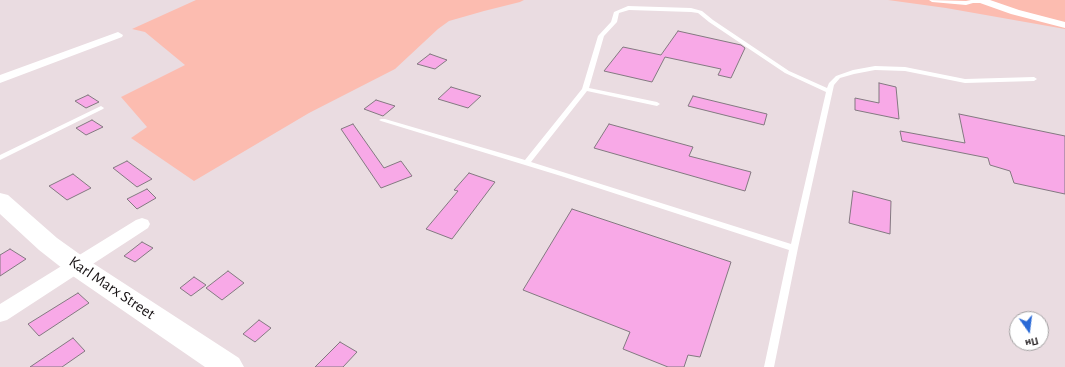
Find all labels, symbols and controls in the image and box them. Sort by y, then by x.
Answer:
street label: Karl Marx Street [65,252,159,324]
north arrow [1009,311,1049,351]
text: Пн [1024,335,1040,349]

